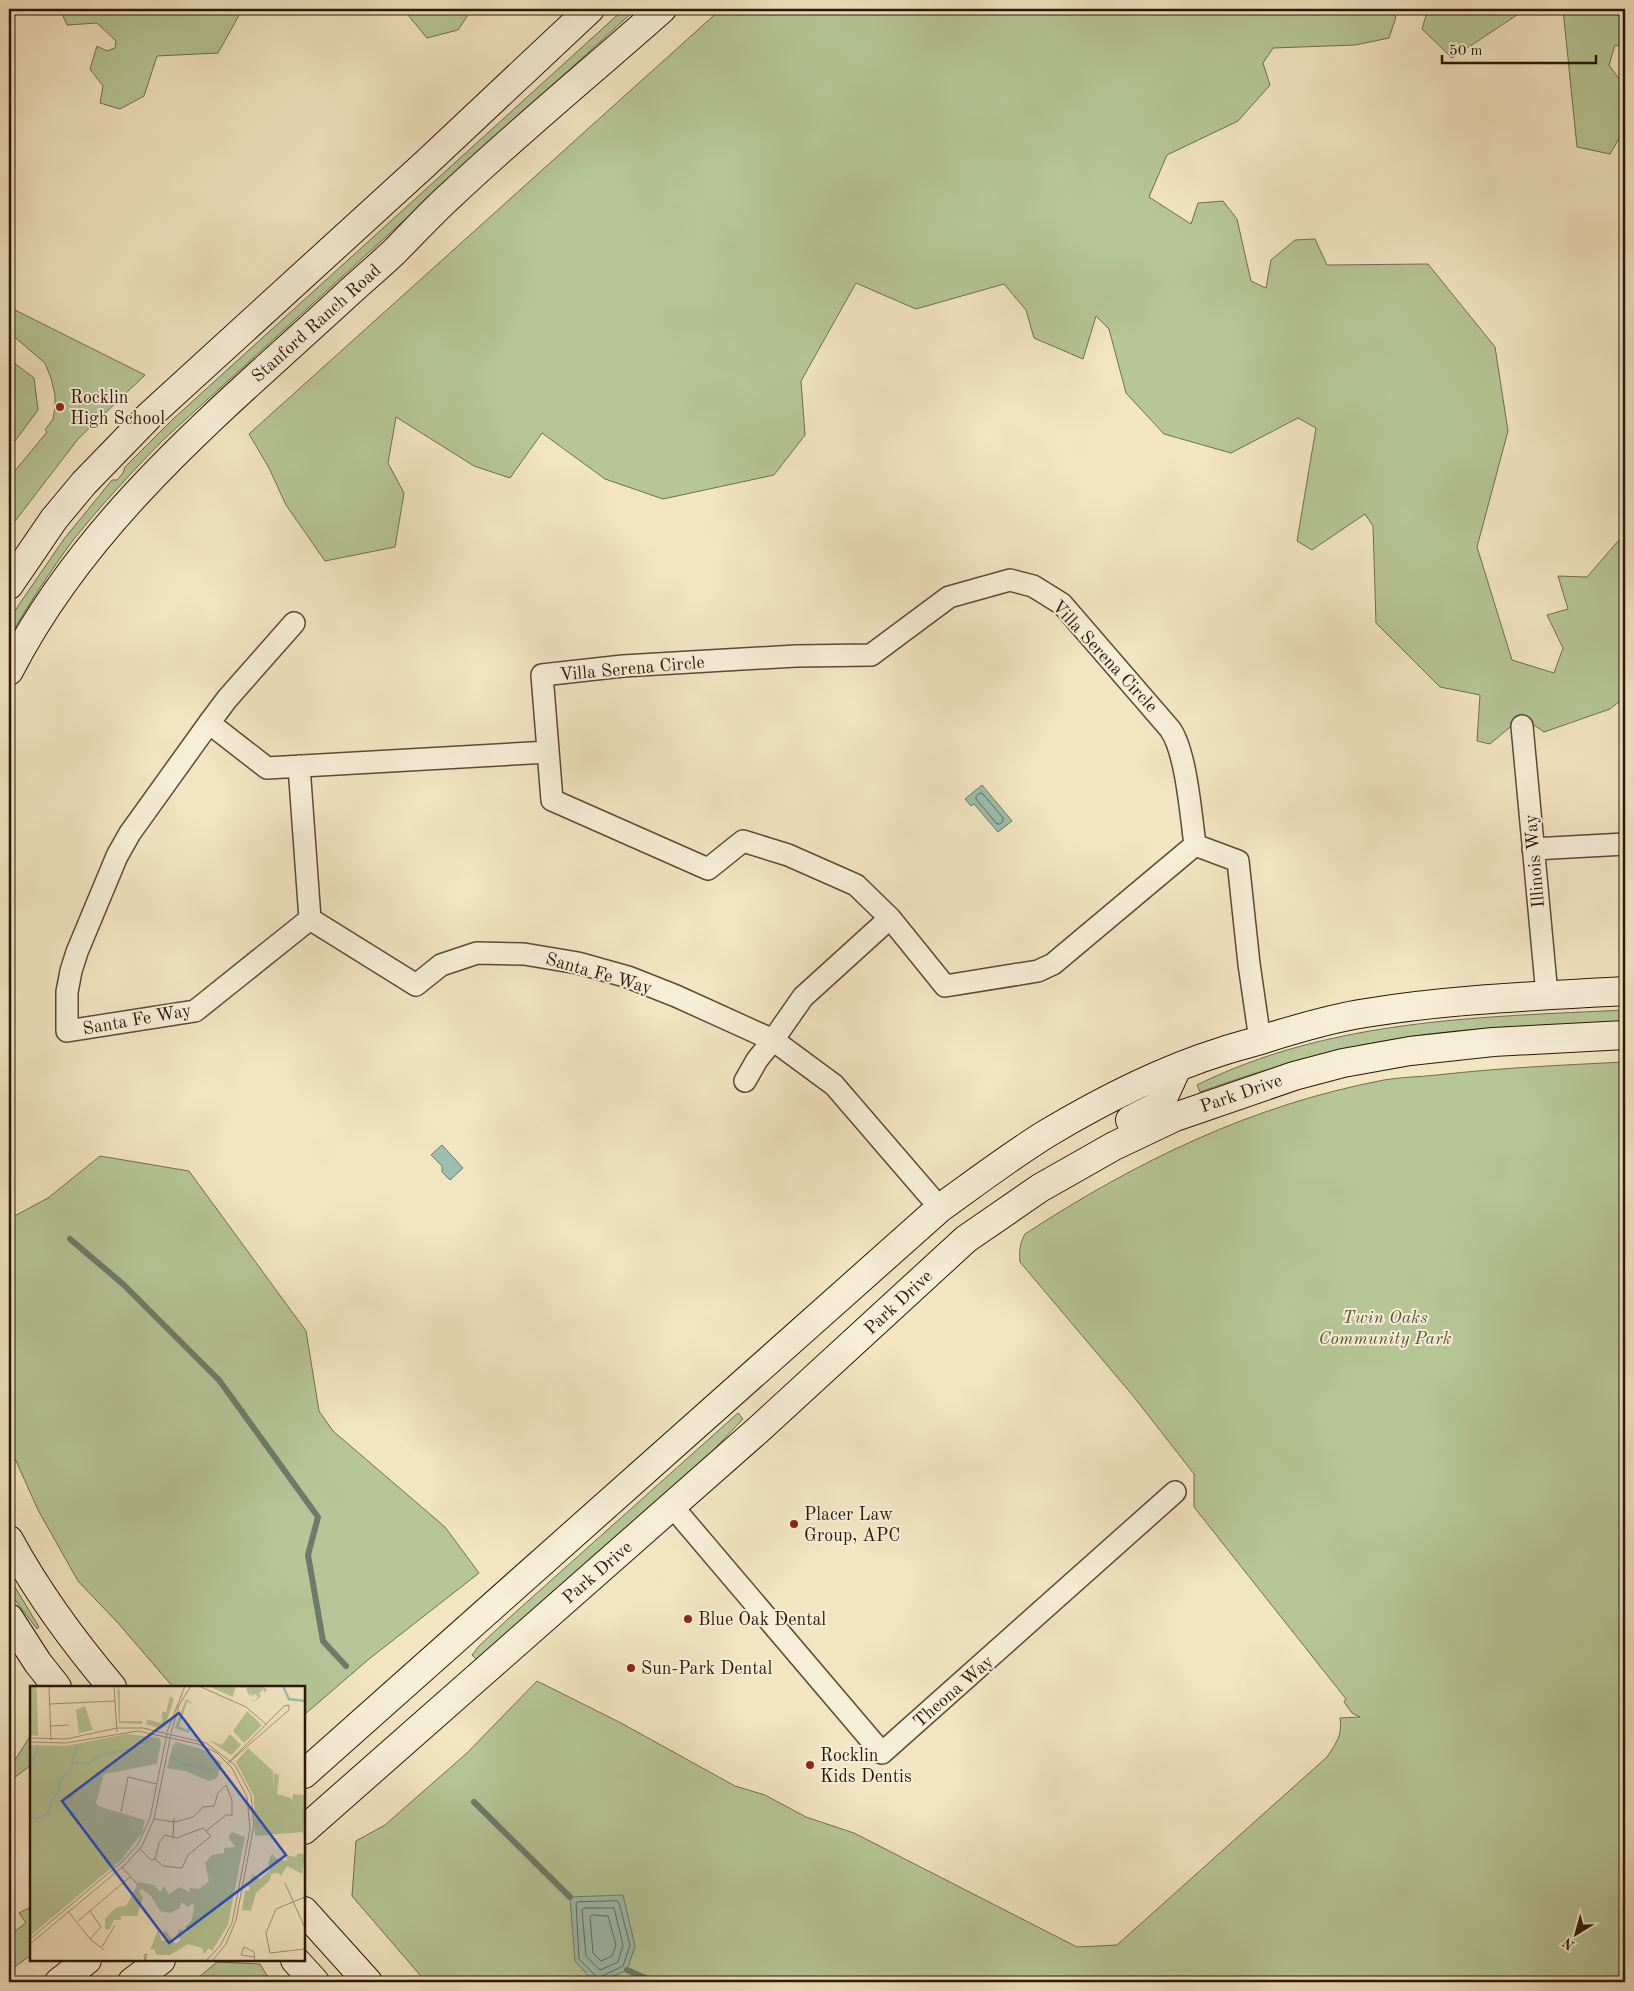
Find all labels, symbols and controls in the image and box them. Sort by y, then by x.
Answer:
scale bar [1442,32,1595,64]
text: 50 m [1449,44,1483,59]
street label: Stanford Ranch Road [249,261,385,386]
place label: Rocklin High School [70,389,165,428]
marker: Rocklin High School [54,401,66,413]
street label: Villa Serena Circle [1048,597,1161,716]
street label: Villa Serena Circle [559,654,705,684]
street label: Illinois Way [1522,813,1548,909]
street label: Santa Fe Way [543,950,655,998]
street label: Santa Fe Way [81,1001,193,1038]
street label: Park Drive [1198,1072,1285,1116]
street label: Park Drive [861,1267,936,1338]
park label: Twin Oaks Community Park [1318,1309,1452,1348]
place label: Placer Law Group, APC [804,1506,900,1545]
marker: Placer Law Group, APC [788,1518,800,1530]
street label: Park Drive [560,1538,636,1608]
place label: Blue Oak Dental [698,1611,826,1629]
marker: Blue Oak Dental [682,1613,694,1625]
street label: Theona Way [910,1652,997,1731]
place label: Sun-Park Dental [641,1660,773,1678]
marker: Sun-Park Dental [625,1662,637,1674]
inset map [30,1686,305,1961]
place label: Rocklin Kids Dentis [820,1747,912,1786]
marker: Rocklin Kids Dentis [804,1759,816,1771]
north arrow [1552,1908,1602,1958]
text: N [1560,1935,1577,1952]

